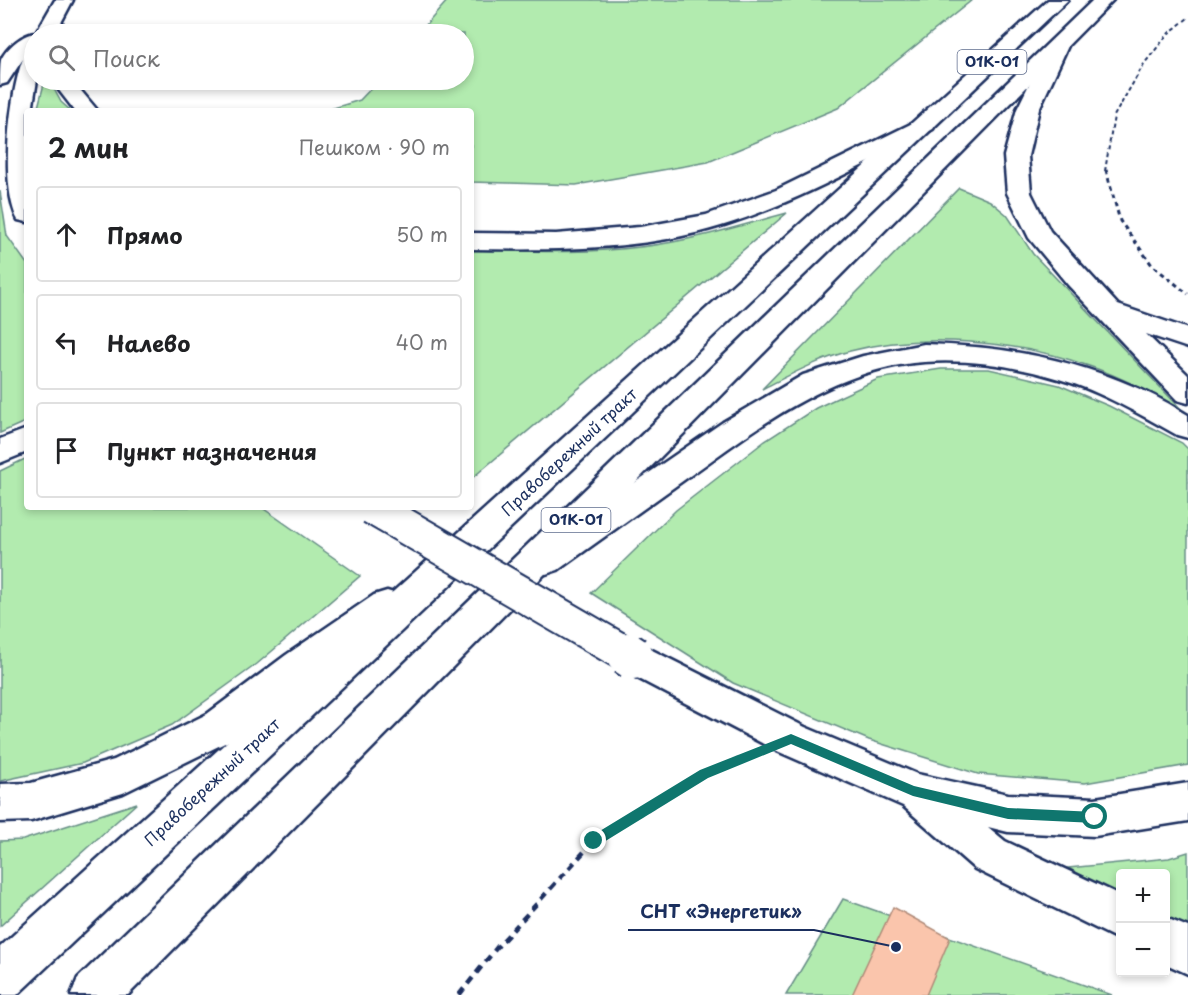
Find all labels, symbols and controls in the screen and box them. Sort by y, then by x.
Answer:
search box [24,24,474,90]
icon: search [45,41,78,74]
text: Поиск [93,41,160,74]
road number: 01К-01 [958,50,1026,74]
text: 2 мин [48,128,129,167]
text: Пешком · 90 m [299,132,450,162]
icon: ahead [50,218,83,251]
text: Прямо [107,218,182,251]
text: 50 m [396,219,448,249]
icon: left [50,326,83,359]
text: Налево [107,326,190,359]
text: 40 m [396,327,448,357]
street label: Правобережный тракт [495,381,642,521]
icon: arrive [50,434,83,467]
text: Пункт назначения [107,434,317,467]
road number: 01К-01 [542,508,610,532]
street label: Правобережный тракт [138,711,285,851]
route start [1081,803,1107,829]
route end [580,827,606,853]
map controls [1116,869,1170,977]
button: + [1116,869,1170,923]
callout: СНТ «Энергетик» [628,894,814,930]
text: СНТ «Энергетик» [640,897,802,924]
button: − [1116,923,1170,977]

